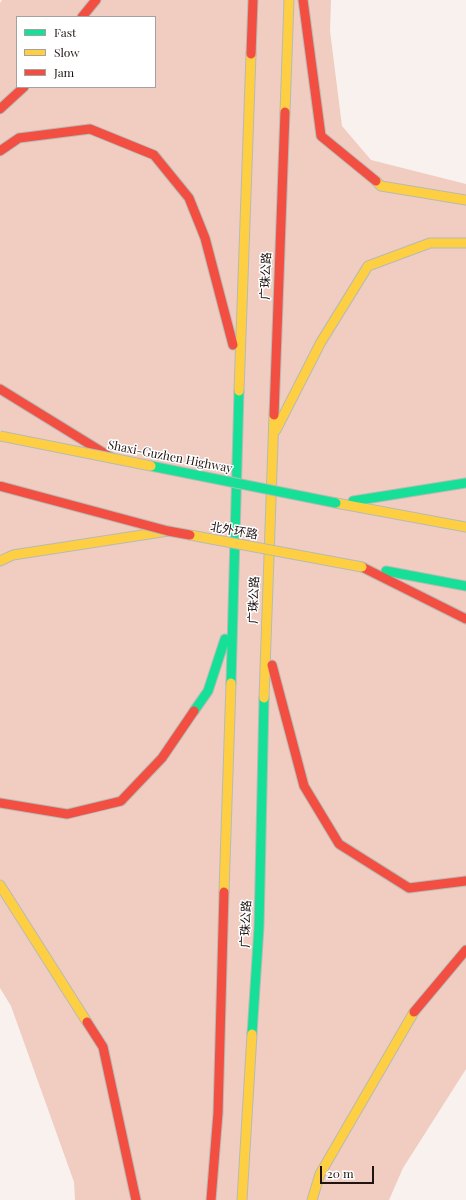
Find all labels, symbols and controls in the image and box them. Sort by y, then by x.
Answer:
legend [16,16,156,88]
text: Fast [54,24,76,40]
text: Slow [54,44,80,60]
text: Jam [54,64,74,80]
street label: 广珠公路 [258,252,274,300]
street label: Shaxi-Guzhen Highway [107,438,233,476]
street label: 北外环路 [209,520,259,542]
street label: 广珠公路 [246,576,262,624]
street label: 广珠公路 [238,900,254,948]
scale bar [322,1158,376,1184]
text: 20 m [327,1165,354,1181]

